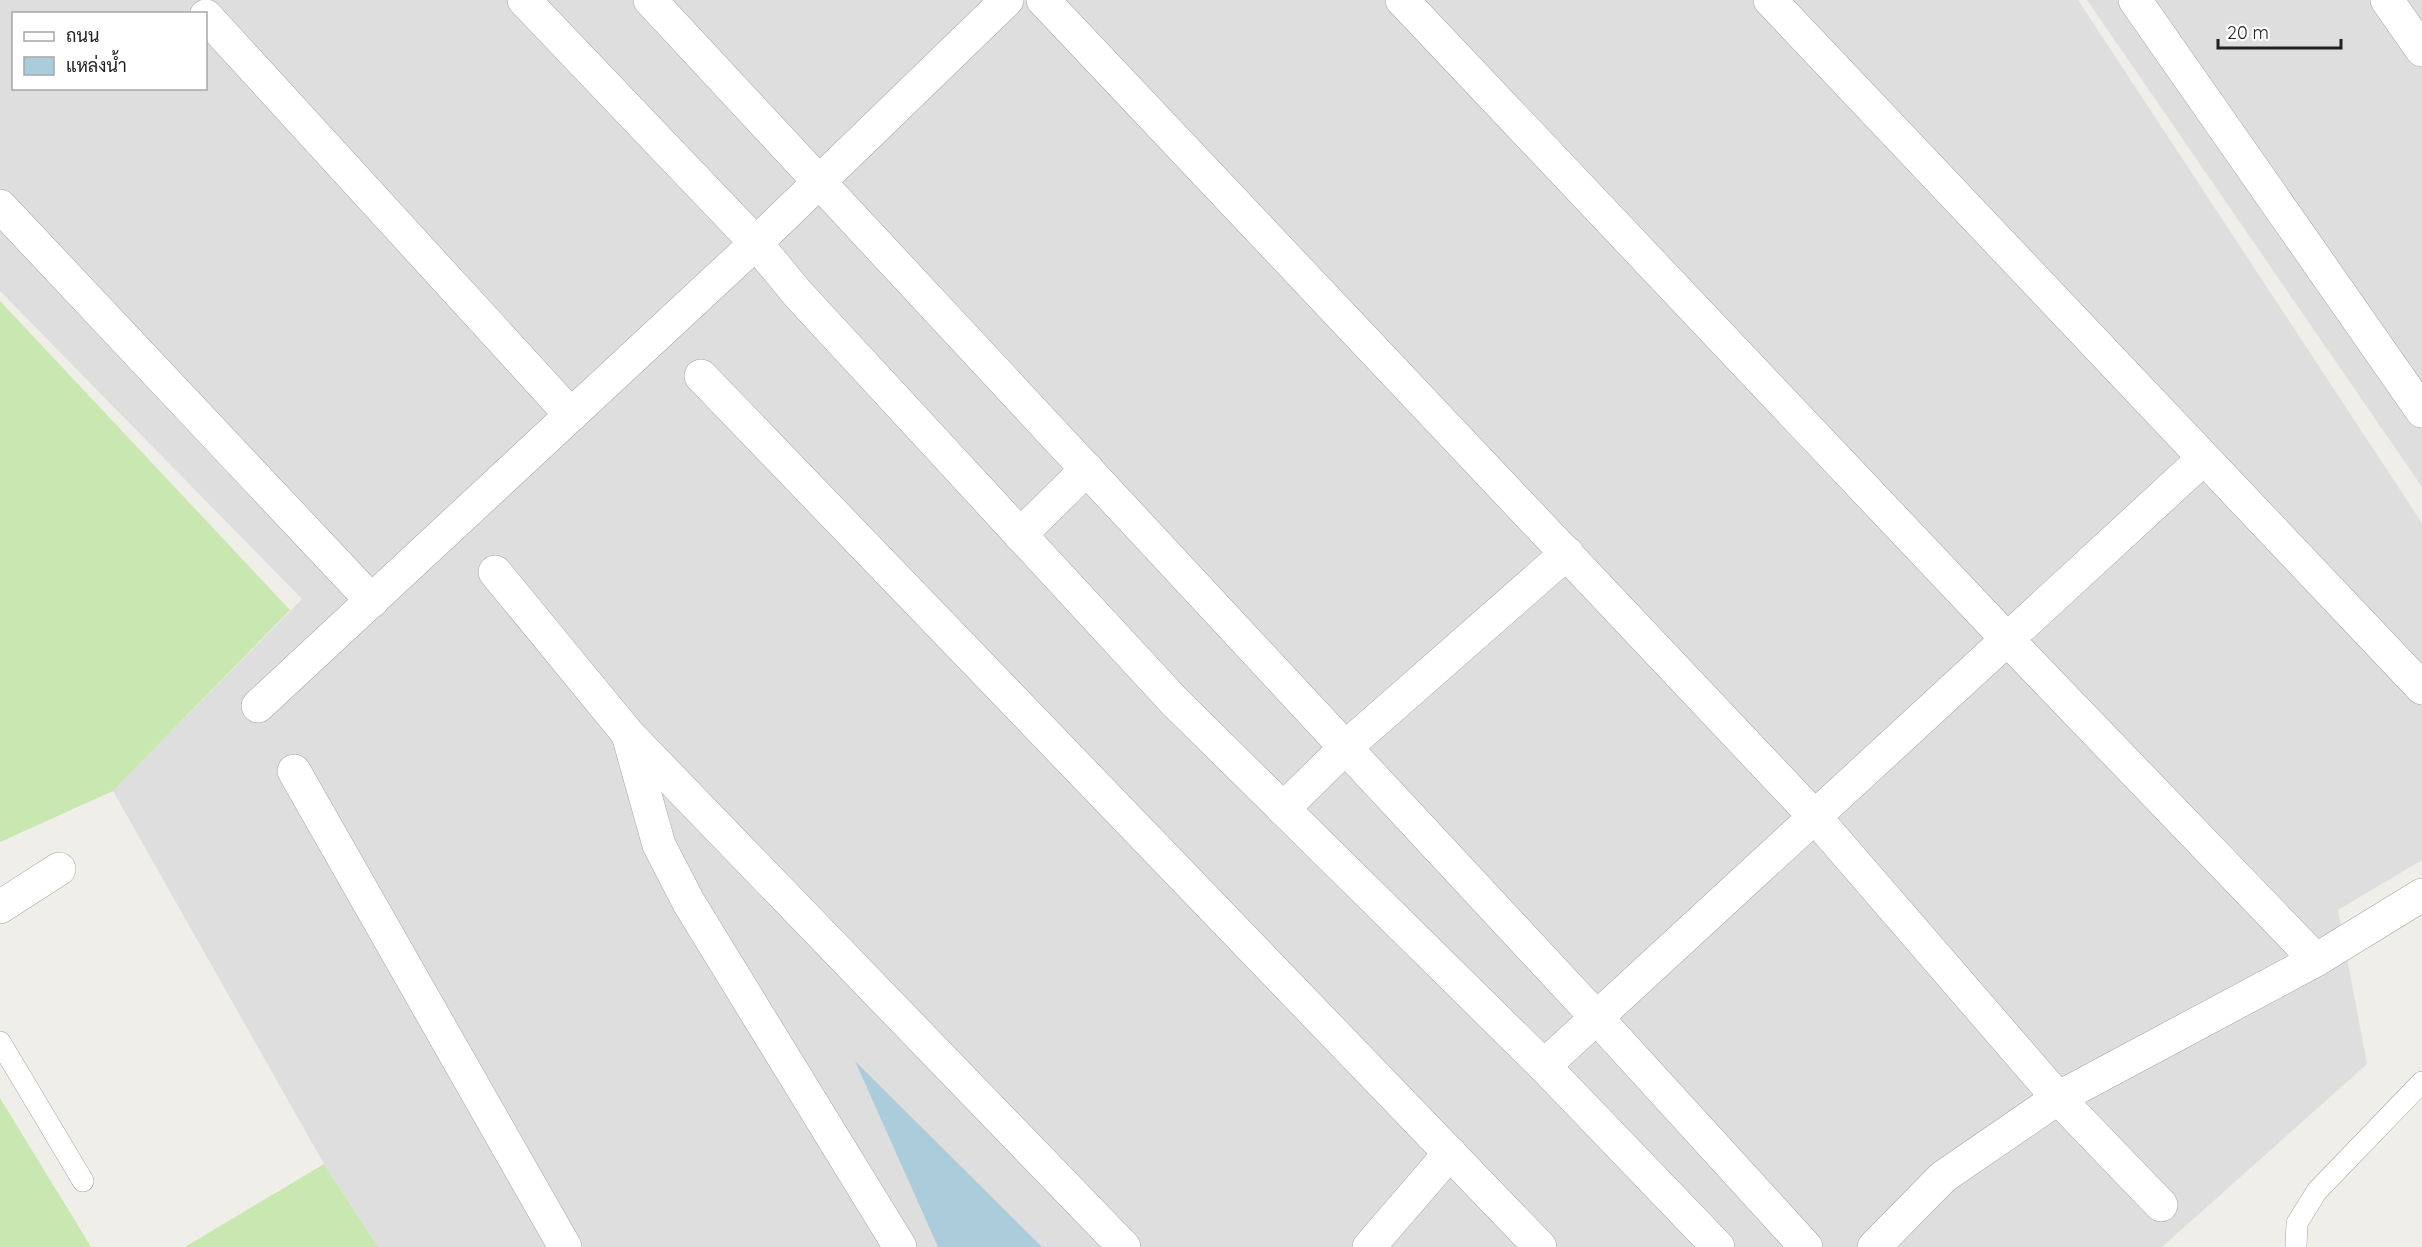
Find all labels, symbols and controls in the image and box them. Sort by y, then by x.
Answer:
legend [12,12,207,90]
scale bar [2218,12,2341,50]
text: 20 m [2227,21,2269,44]
text: ถนน [66,24,99,47]
text: แหล่งน้ำ [66,50,127,77]

